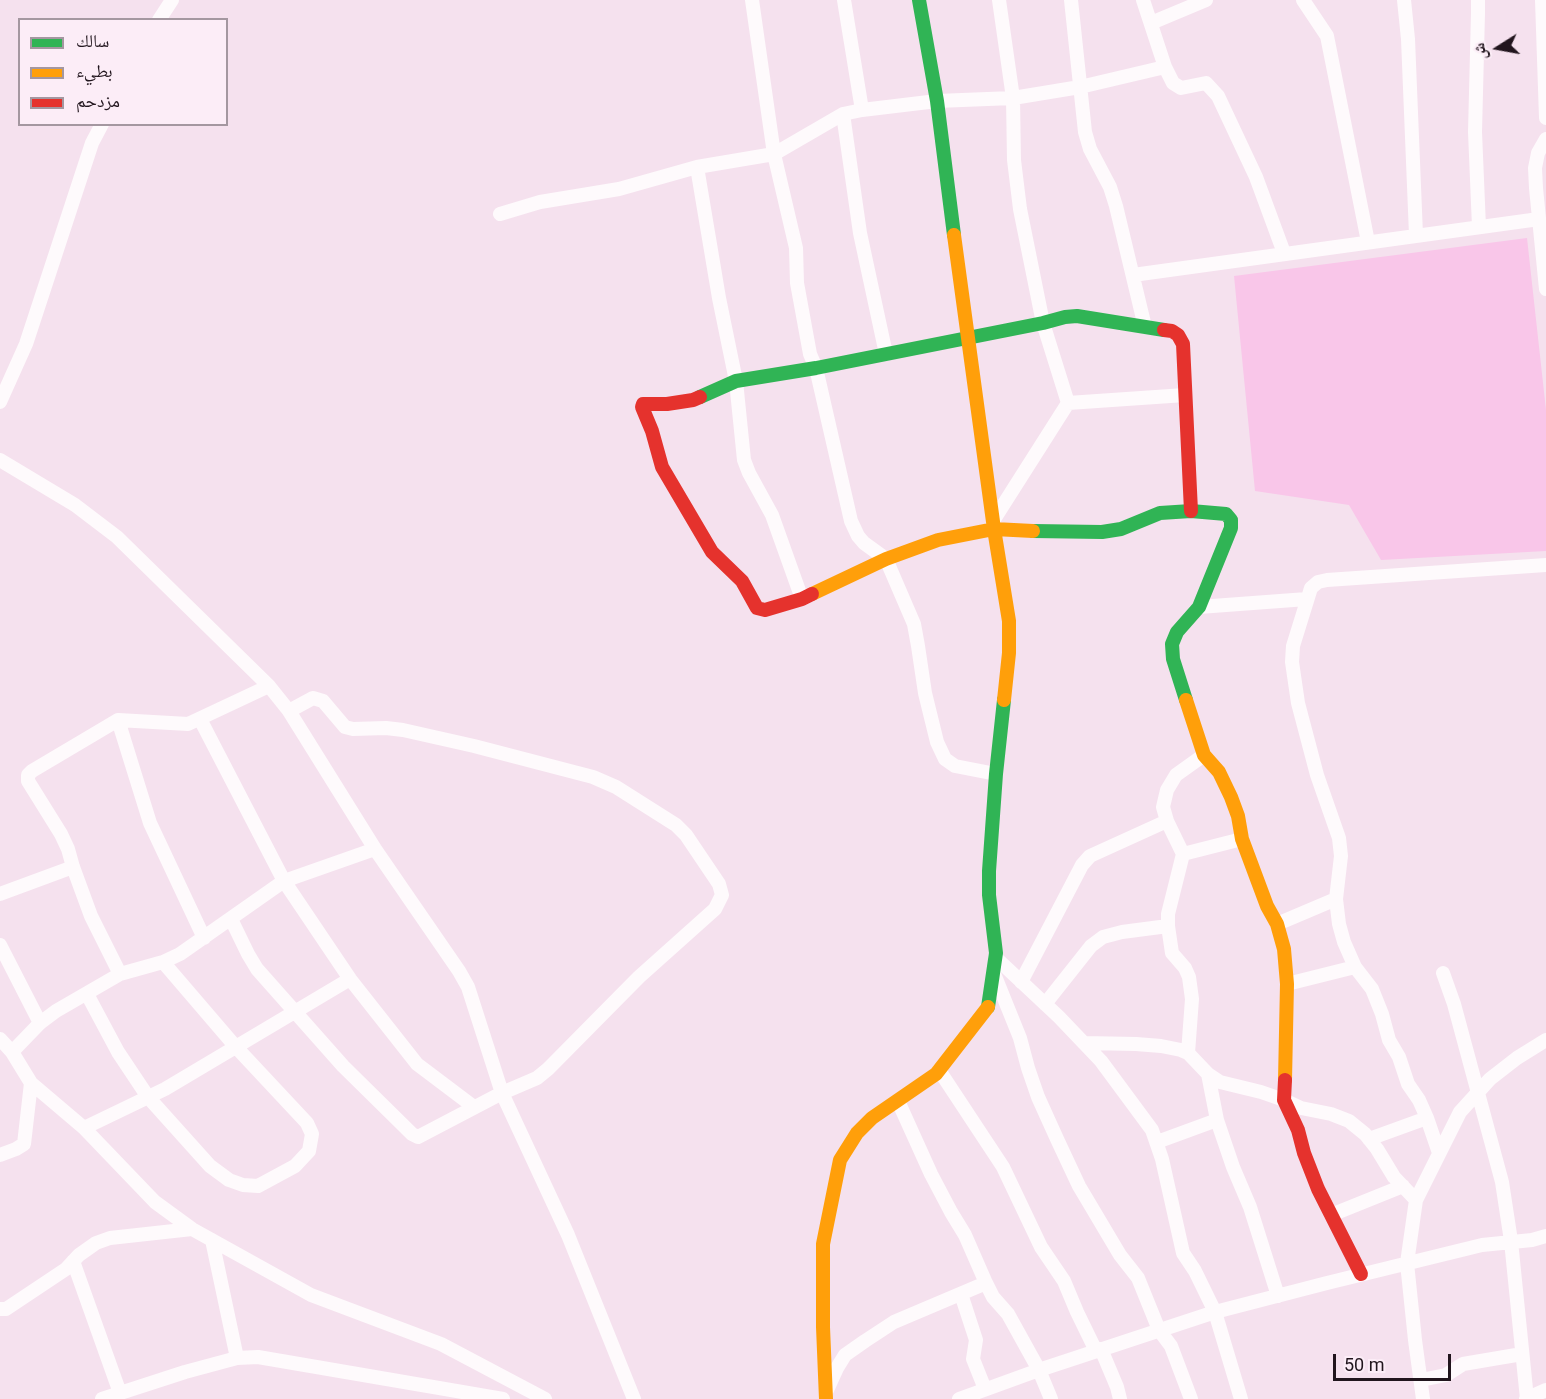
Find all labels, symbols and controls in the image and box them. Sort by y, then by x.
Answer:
legend [18,18,228,126]
north arrow [1468,18,1528,78]
text: سالك [76,30,109,51]
text: ش [1469,41,1491,62]
text: بطيء [76,60,113,81]
text: مزدحم [76,90,120,111]
scale bar [1336,1342,1454,1380]
text: 50 m [1344,1354,1384,1375]

